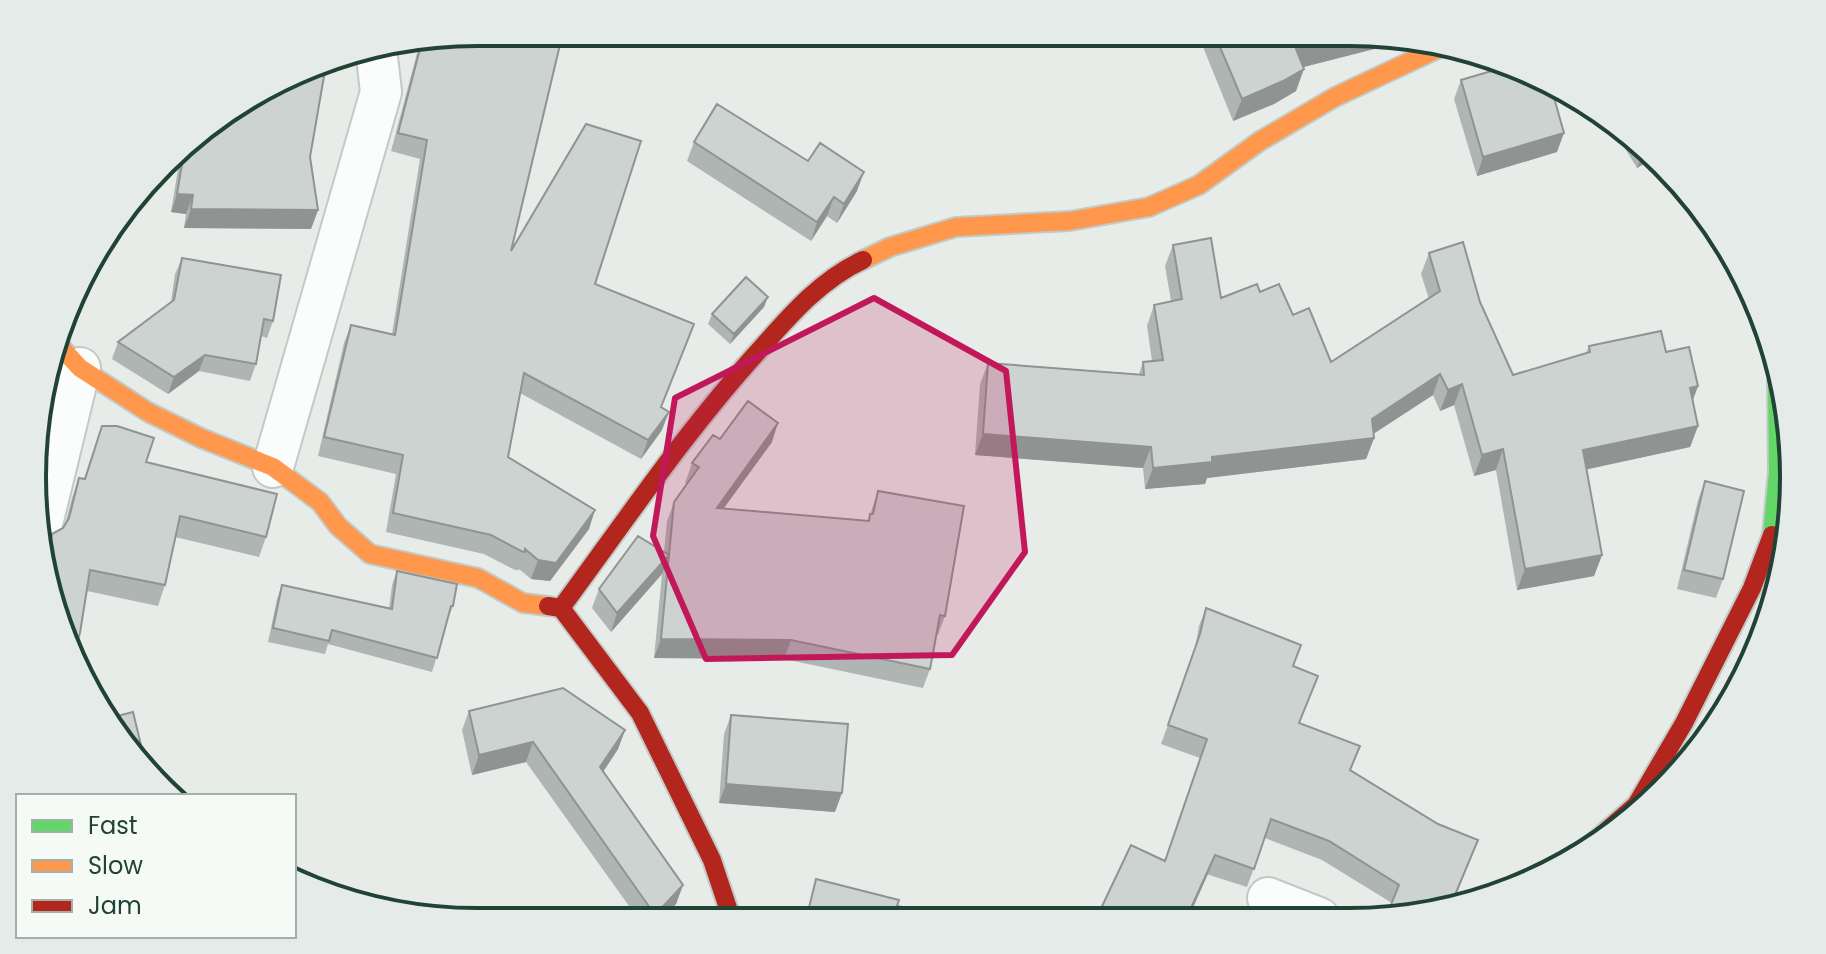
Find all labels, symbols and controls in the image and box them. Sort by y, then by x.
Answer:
legend [16,794,296,938]
text: Fast [88,809,138,842]
text: Slow [88,849,143,882]
text: Jam [88,889,142,922]

